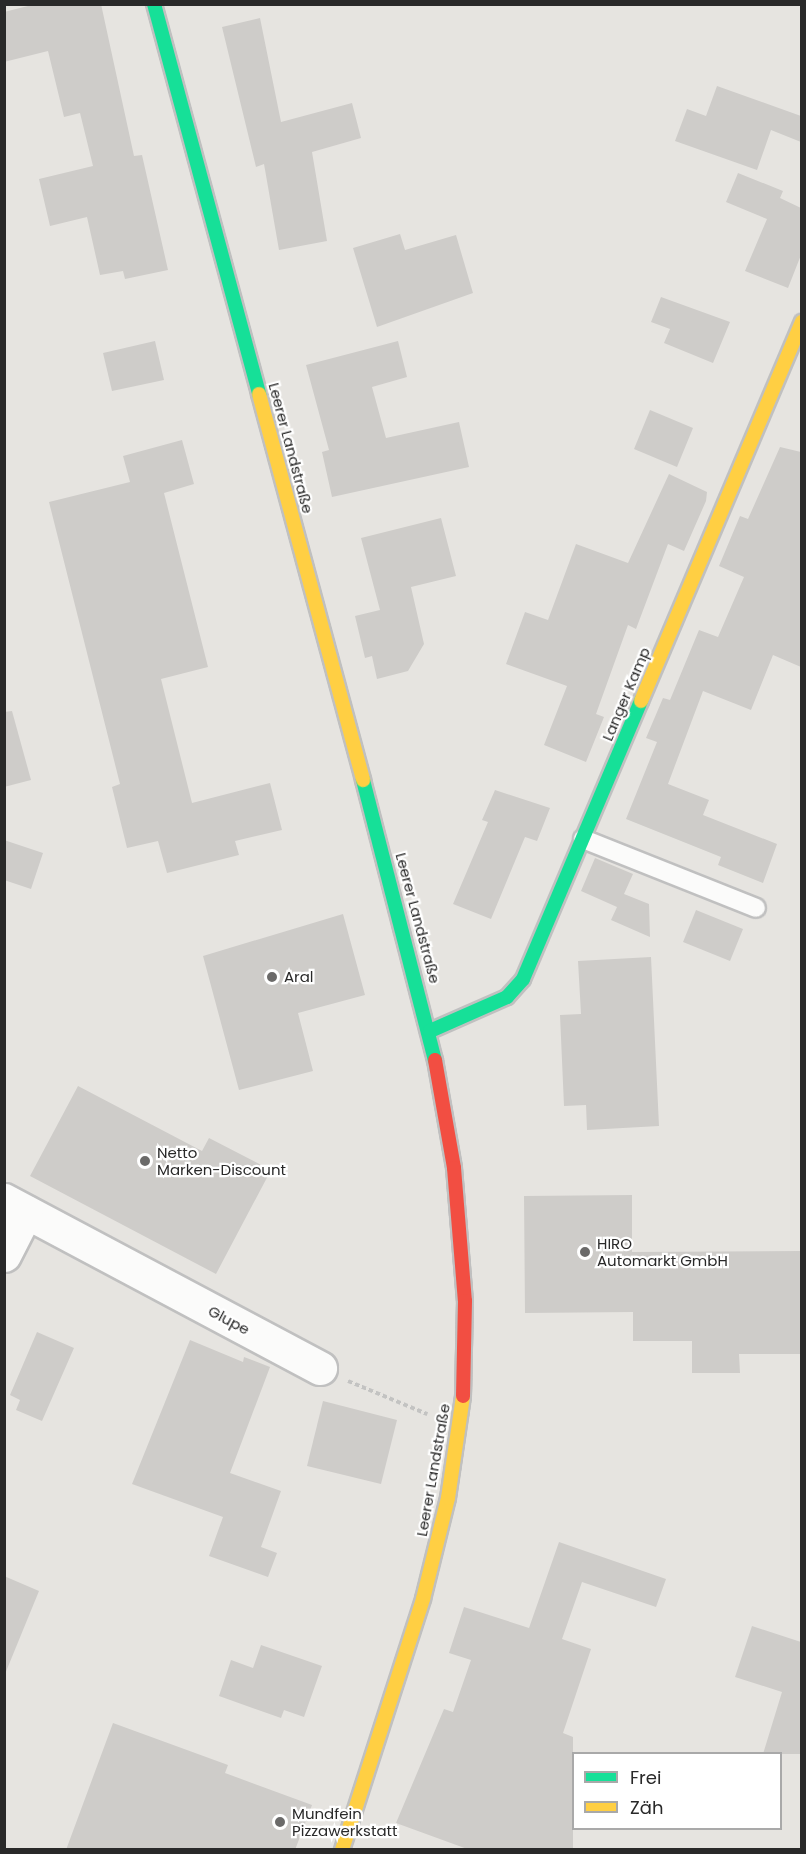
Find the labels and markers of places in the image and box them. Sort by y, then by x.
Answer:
place label: Aral [284,968,314,986]
marker: Aral [265,970,279,984]
place label: Netto Marken-Discount [157,1143,286,1178]
marker: Netto Marken-Discount [138,1154,152,1168]
place label: HIRO Automarkt GmbH [597,1234,728,1269]
marker: HIRO Automarkt GmbH [578,1245,592,1259]
place label: Mundfein Pizzawerkstatt [292,1804,397,1839]
marker: Mundfein Pizzawerkstatt [273,1815,287,1829]

